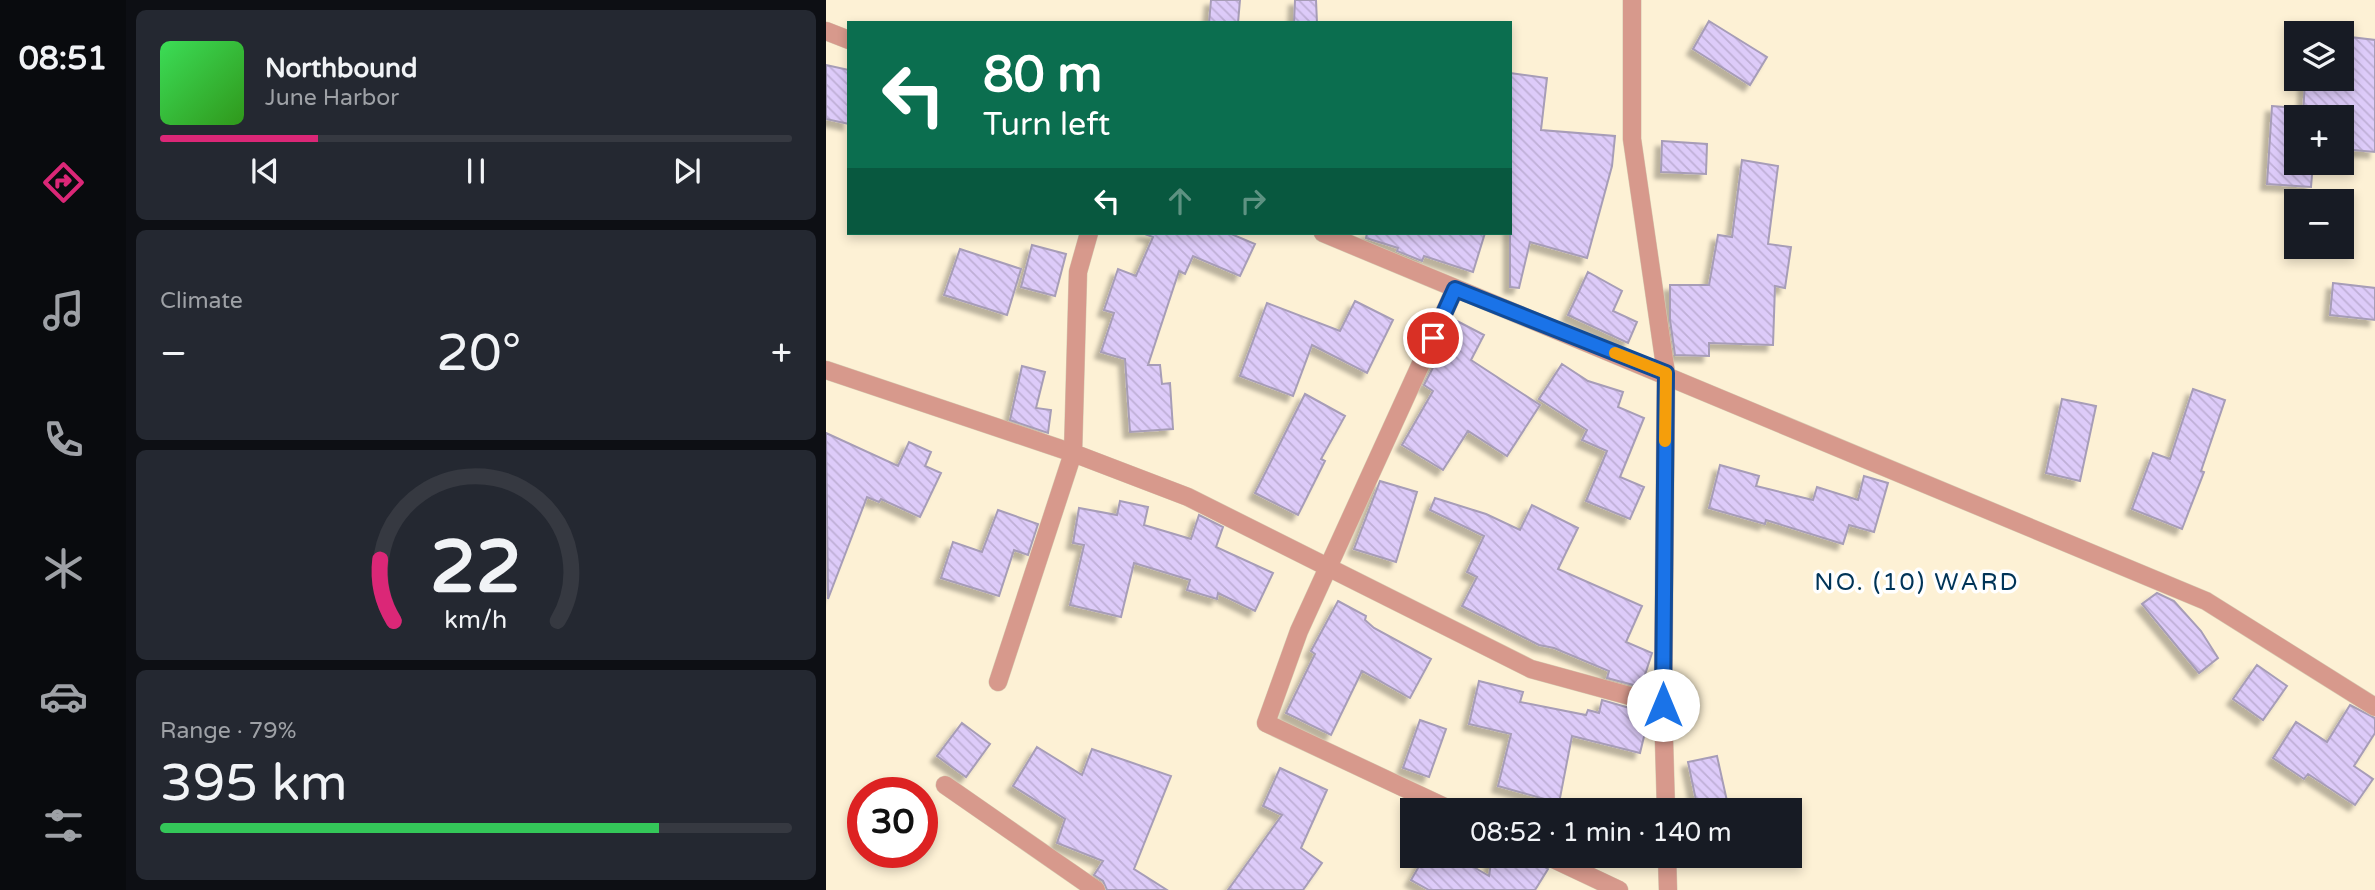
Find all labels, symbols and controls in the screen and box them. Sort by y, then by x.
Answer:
map controls [2284,21,2354,259]
button: layers [2284,21,2354,91]
text: 08:51 [19,40,107,78]
text: 80 m [983,46,1102,105]
icon: left [868,49,959,140]
text: Northbound [265,53,417,84]
text: June Harbor [265,84,399,112]
button: + [2284,105,2354,175]
text: Turn left [983,106,1110,144]
icon: previous [246,152,284,190]
icon: pause [457,152,495,190]
icon: next [668,152,706,190]
icon: directions [39,158,88,207]
icon: left [1088,182,1126,220]
icon: ahead [1161,182,1199,220]
icon: right [1234,182,1272,220]
button: − [2284,189,2354,259]
icon: music [39,286,88,335]
text: Climate [160,287,243,315]
pin [1403,308,1463,368]
icon: arrive [1414,319,1452,357]
text: 20° [436,322,521,385]
text: − [160,331,187,377]
text: + [771,331,792,377]
icon: phone [39,415,88,464]
text: 22 [430,524,522,612]
icon: climate [39,544,88,593]
district label: NO. (10) WARD [1814,568,2020,597]
text: km/h [445,605,507,635]
position arrow [1626,668,1700,742]
icon: car [39,672,88,721]
text: Range · 79% [160,717,296,745]
text: 395 km [160,752,348,815]
speed limit sign: 30 [847,777,938,868]
icon: filters [39,801,88,850]
text: 08:52 · 1 min · 140 m [1470,817,1732,848]

